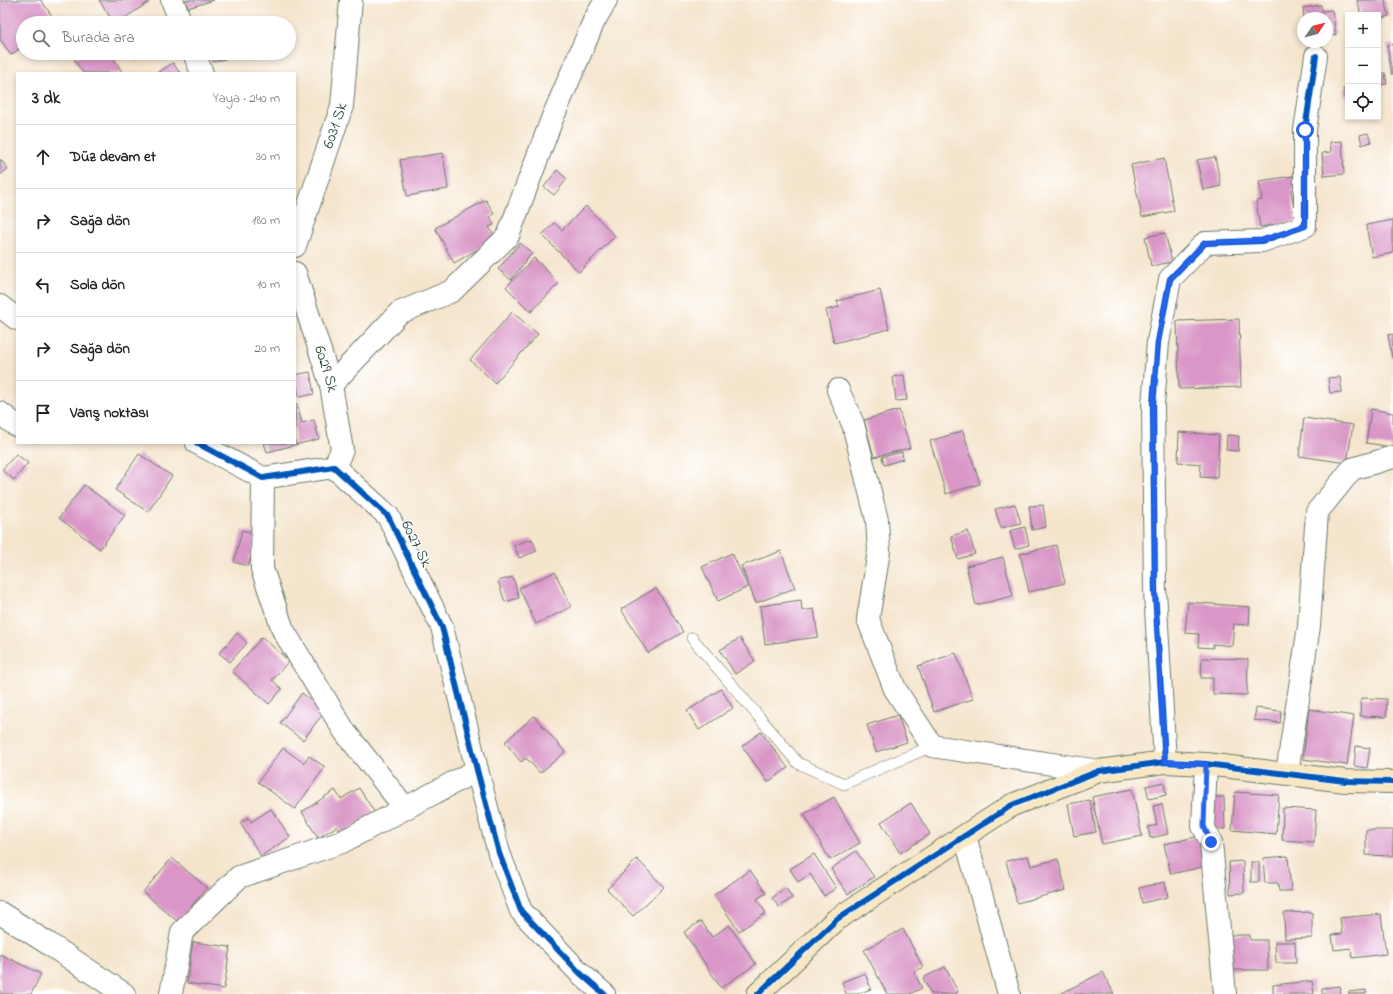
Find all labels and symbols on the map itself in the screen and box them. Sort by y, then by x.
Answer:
north arrow [1297,12,1333,48]
street label: 6031 Sk [317,99,355,152]
route start [1296,121,1314,139]
street label: 6029 Sk [307,343,344,395]
street label: 6027 Sk [394,516,438,573]
route end [1202,833,1220,851]

